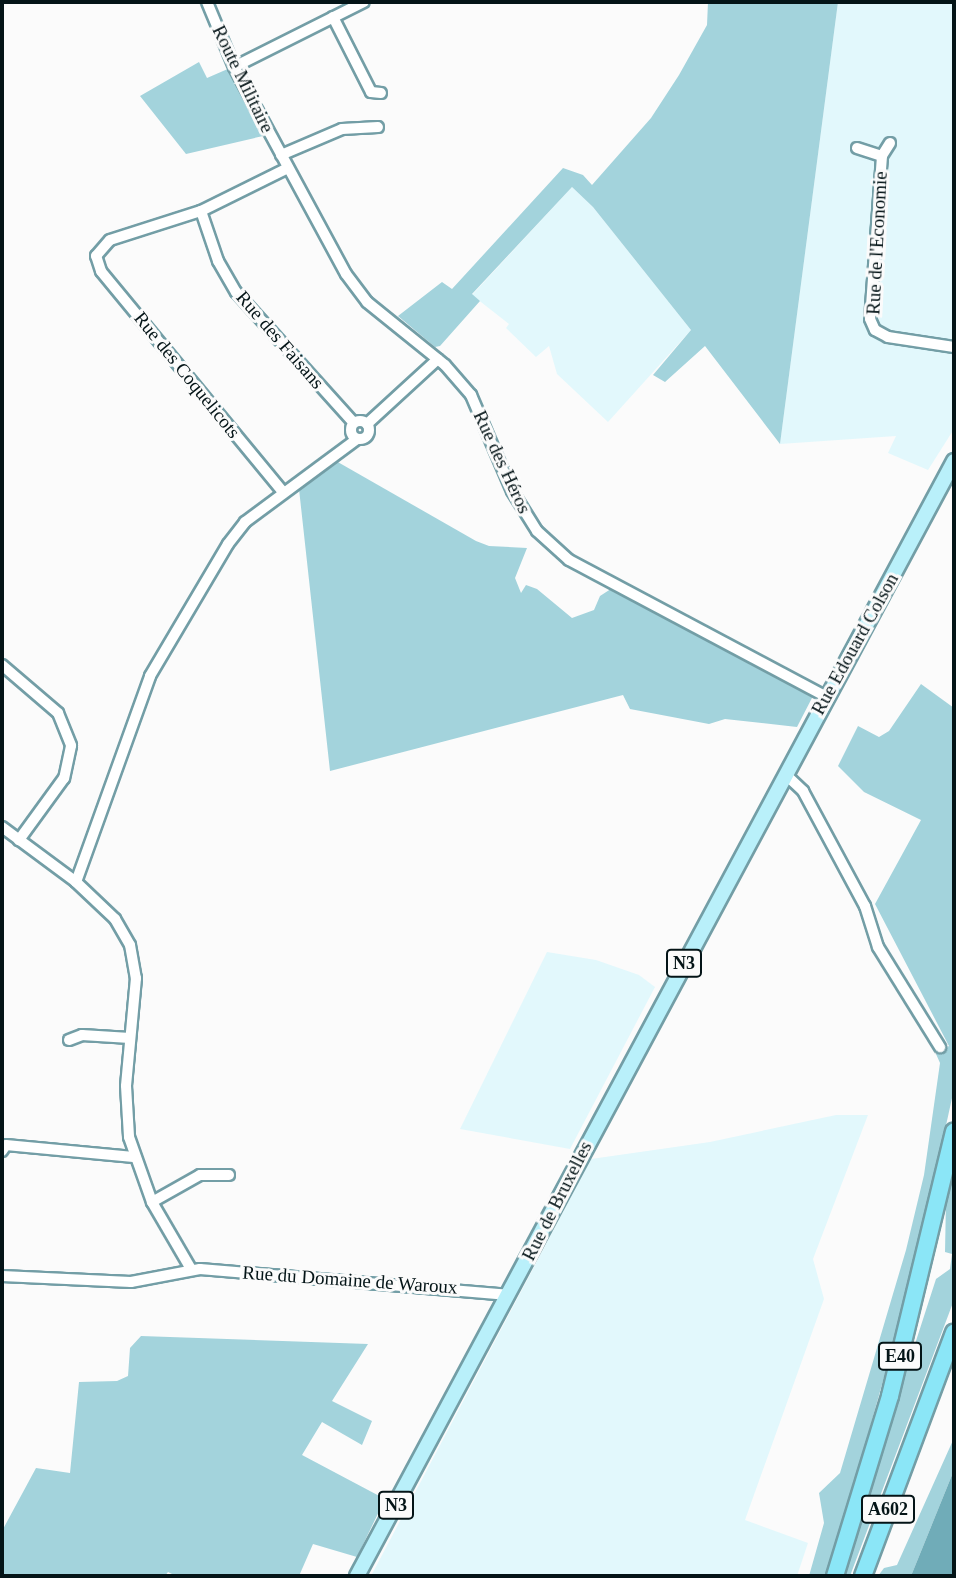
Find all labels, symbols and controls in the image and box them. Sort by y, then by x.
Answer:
street label: Route Militaire [207,22,279,136]
street label: Rue de l'Economie [862,171,892,315]
street label: Rue des Faisans [231,286,329,394]
street label: Rue des Coquelicots [129,307,245,443]
street label: Rue des Héros [468,407,536,517]
street label: Rue Edouard Colson [807,569,903,719]
road number: N3 [665,948,703,978]
street label: Rue de Bruxelles [517,1138,597,1264]
street label: Rue du Domaine de Waroux [242,1261,458,1299]
road number: E40 [877,1342,923,1371]
road number: N3 [377,1490,415,1520]
road number: A602 [860,1494,916,1524]

